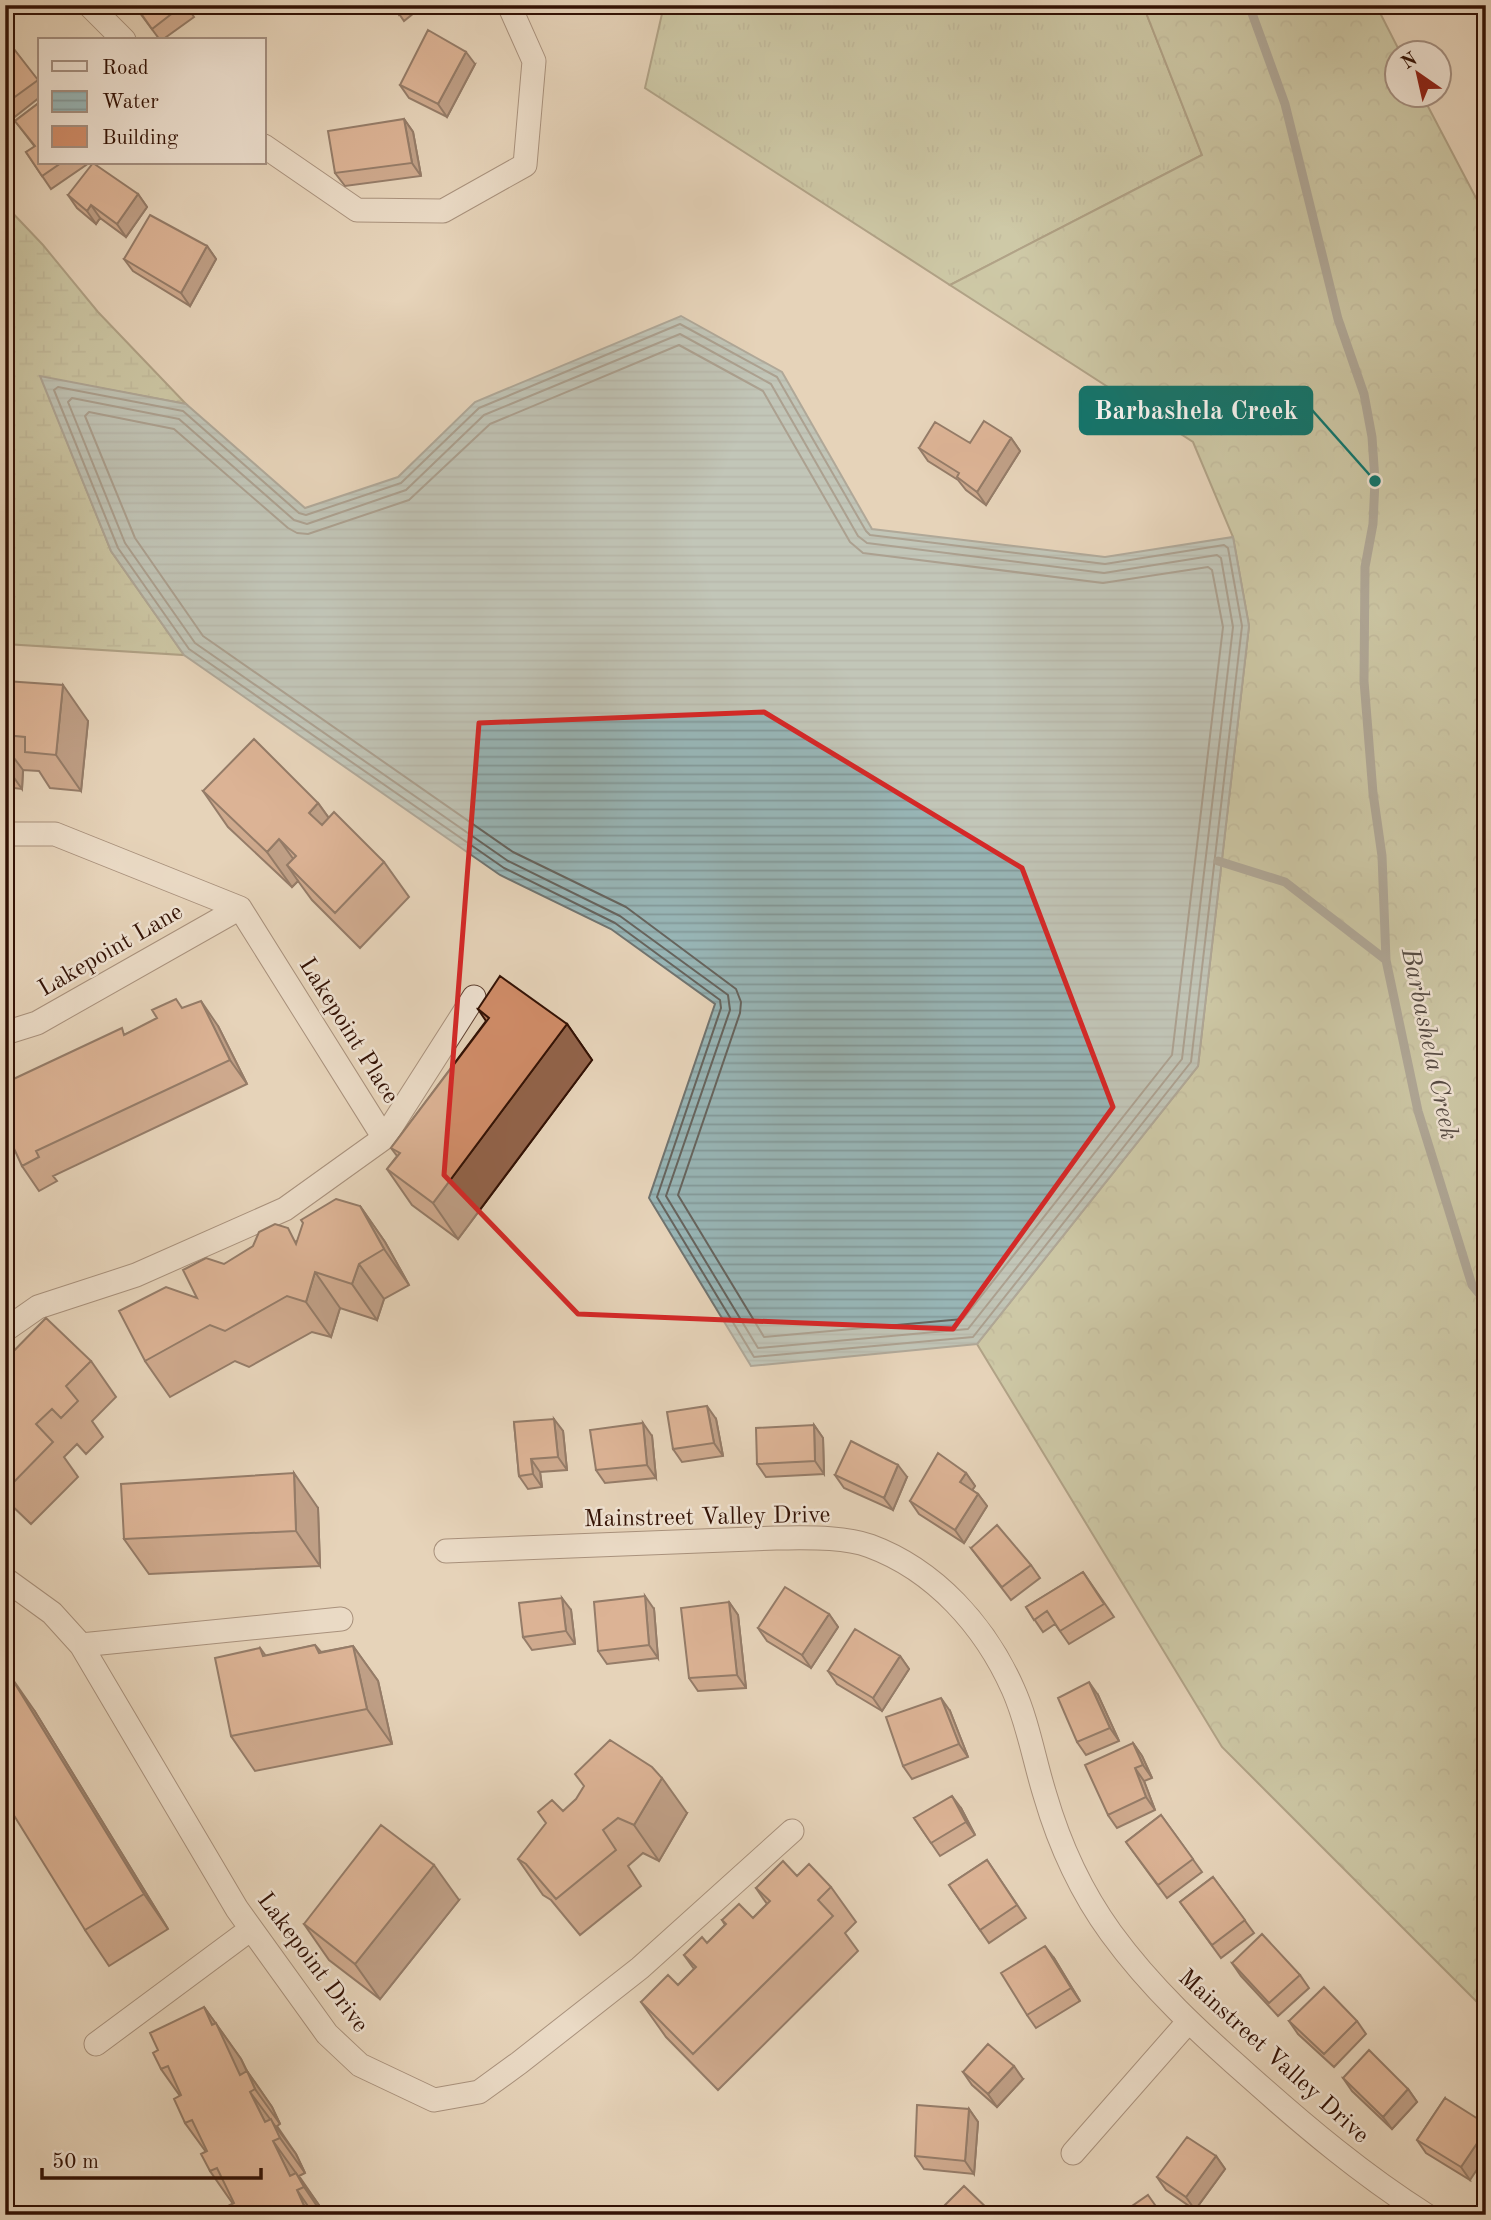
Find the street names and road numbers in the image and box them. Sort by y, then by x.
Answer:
street label: Lakepoint Lane [35,900,187,1002]
street label: Lakepoint Place [294,954,402,1108]
street label: Mainstreet Valley Drive [583,1504,831,1532]
street label: Lakepoint Drive [252,1889,372,2037]
street label: Mainstreet Valley Drive [1173,1966,1373,2148]

